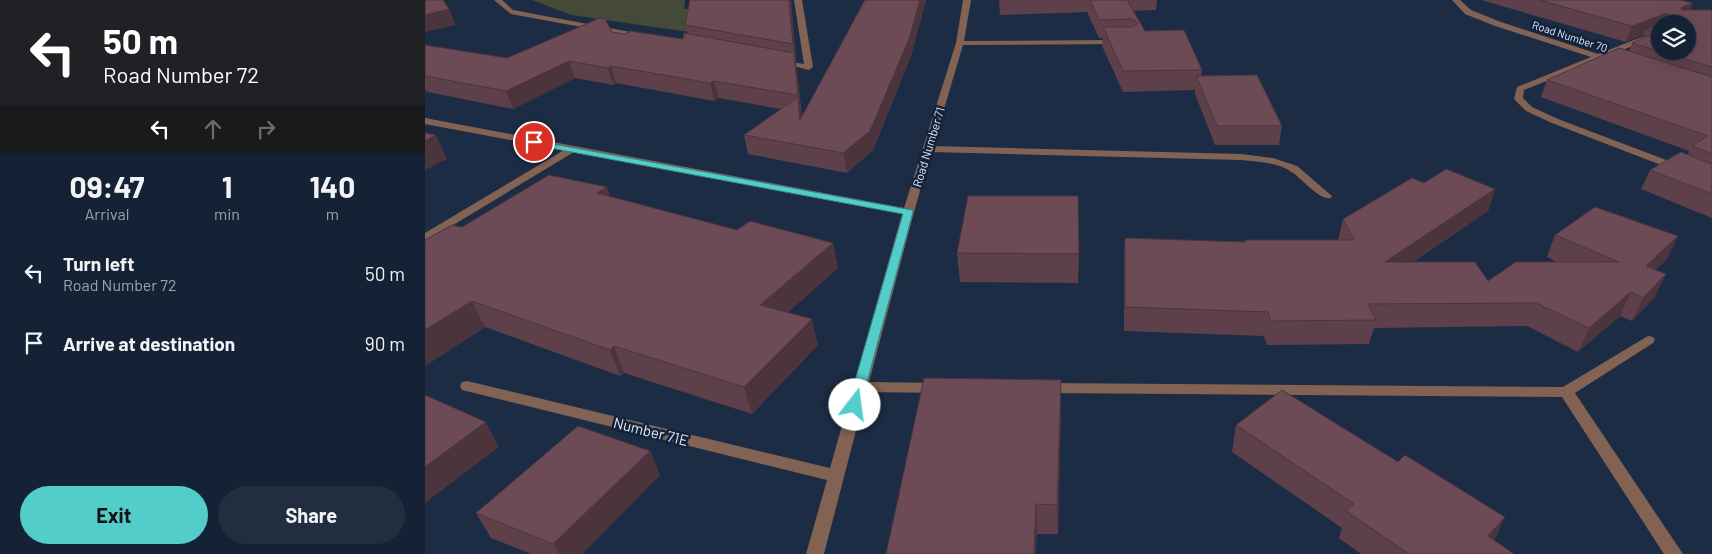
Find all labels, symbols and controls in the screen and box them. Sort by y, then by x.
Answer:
map controls [1651,15,1696,60]
button: layers [1651,15,1696,60]
street label: Road Number 70 [1531,18,1609,54]
text: 50 m [103,19,178,61]
icon: left [20,20,85,85]
text: Road Number 72 [103,61,259,87]
street label: Road Number 71 [909,105,947,189]
icon: left [146,115,174,143]
icon: ahead [199,115,227,143]
icon: right [252,115,280,143]
pin [513,121,555,163]
icon: arrive [520,128,548,156]
text: 09:47 [70,168,144,204]
text: 1 [222,168,232,204]
text: 140 [310,168,355,204]
text: Arrival [85,204,129,223]
text: min [214,204,240,223]
text: m [326,204,339,223]
text: Turn left [63,252,134,275]
icon: left [20,259,48,287]
text: 50 m [365,262,405,285]
text: Road Number 72 [63,275,177,294]
icon: arrive [20,329,48,357]
text: Arrive at destination [63,332,235,355]
text: 90 m [365,332,405,355]
position arrow [828,378,880,430]
street label: Number 71E [612,413,690,449]
button: Exit [20,486,208,544]
button: Share [218,486,405,544]

